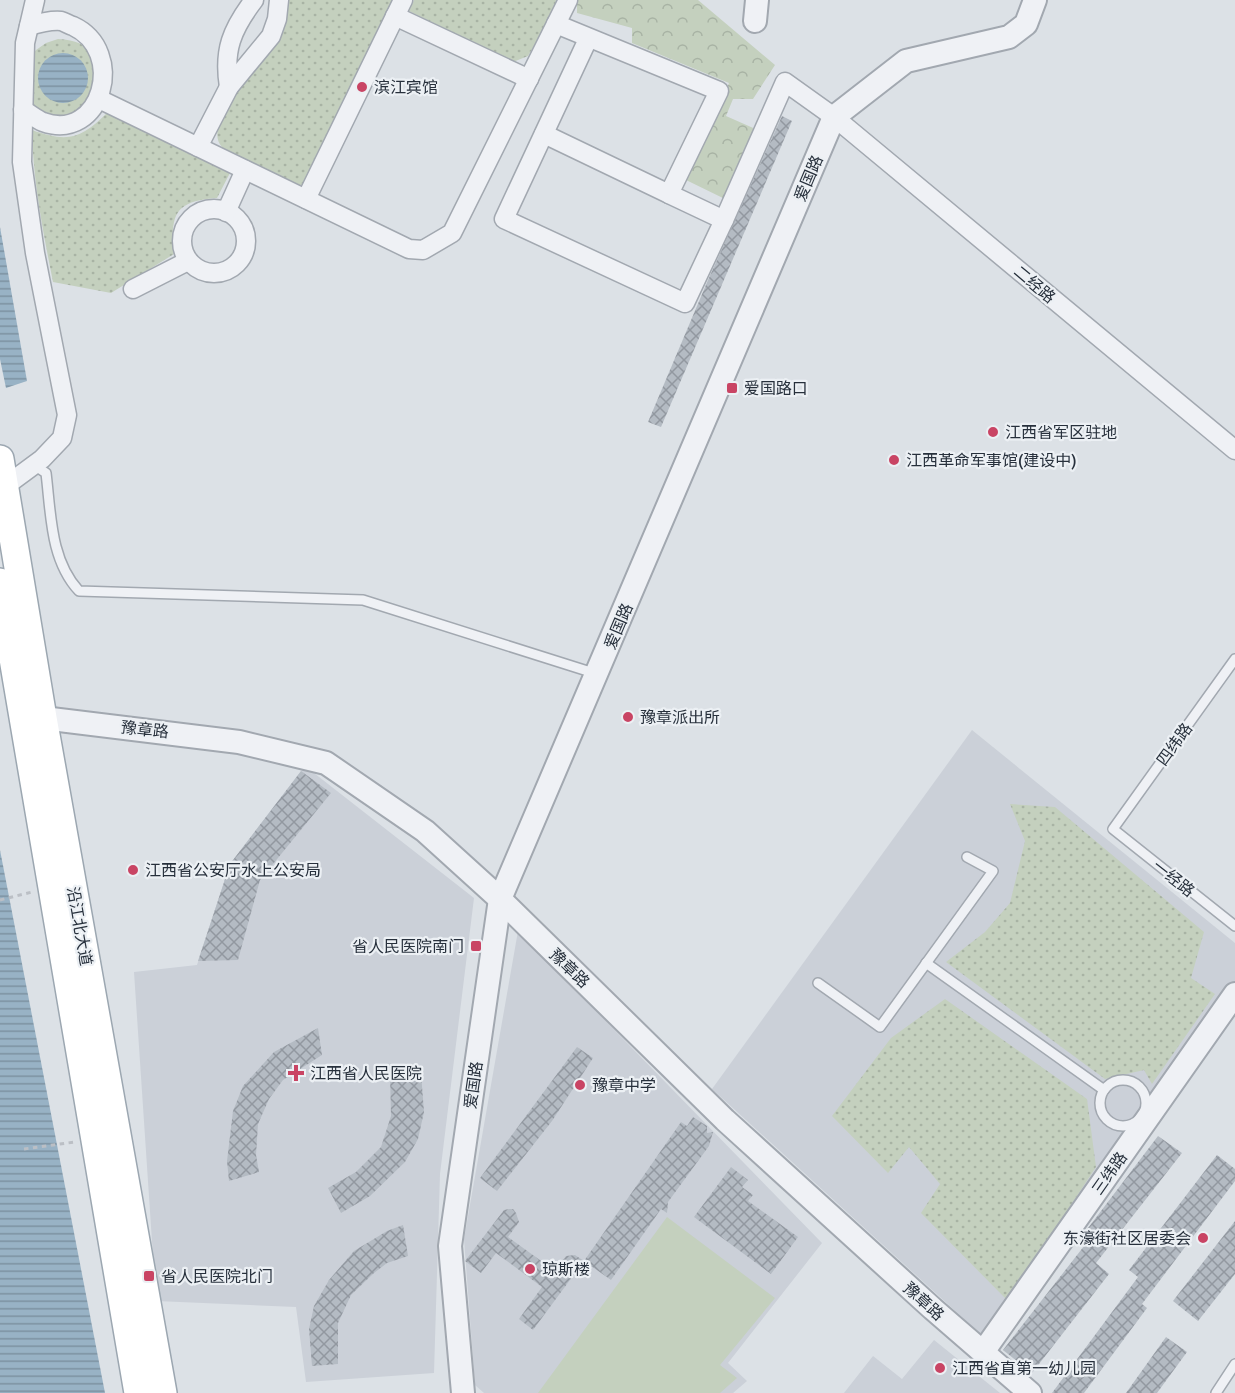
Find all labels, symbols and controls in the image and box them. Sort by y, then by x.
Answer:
place label: 滨江宾馆 [374,78,438,98]
marker: 滨江宾馆 [355,80,369,94]
street label: 爱国路 [790,152,828,204]
street label: 二经路 [1010,262,1059,308]
place label: 爱国路口 [744,379,808,399]
marker: 爱国路口 [725,381,739,395]
place label: 江西省军区驻地 [1005,423,1117,443]
marker: 江西省军区驻地 [986,425,1000,439]
place label: 江西革命军事馆(建设中) [906,451,1077,471]
marker: 江西革命军事馆(建设中) [887,453,901,467]
street label: 爱国路 [600,600,638,652]
place label: 豫章派出所 [640,708,720,728]
marker: 豫章派出所 [621,710,635,724]
street label: 豫章路 [120,718,170,742]
street label: 四纬路 [1153,719,1197,770]
street label: 一经路 [1148,856,1198,901]
place label: 江西省公安厅水上公安局 [145,861,321,881]
marker: 江西省公安厅水上公安局 [126,863,140,877]
street label: 沿江北大道 [62,885,96,967]
place label: 省人民医院南门 [352,937,464,957]
marker: 省人民医院南门 [469,939,483,953]
street label: 豫章路 [545,945,594,993]
street label: 爱国路 [461,1060,487,1110]
marker: 江西省人民医院 [287,1064,305,1082]
place label: 江西省人民医院 [310,1064,422,1084]
place label: 豫章中学 [592,1076,656,1096]
marker: 豫章中学 [573,1078,587,1092]
street label: 三纬路 [1088,1148,1132,1199]
place label: 东濠街社区居委会 [1063,1229,1191,1249]
marker: 东濠街社区居委会 [1196,1231,1210,1245]
place label: 琼斯楼 [542,1260,590,1280]
marker: 琼斯楼 [523,1262,537,1276]
place label: 省人民医院北门 [161,1267,273,1287]
marker: 省人民医院北门 [142,1269,156,1283]
street label: 豫章路 [899,1278,948,1325]
place label: 江西省直第一幼儿园 [952,1359,1096,1379]
marker: 江西省直第一幼儿园 [933,1361,947,1375]

